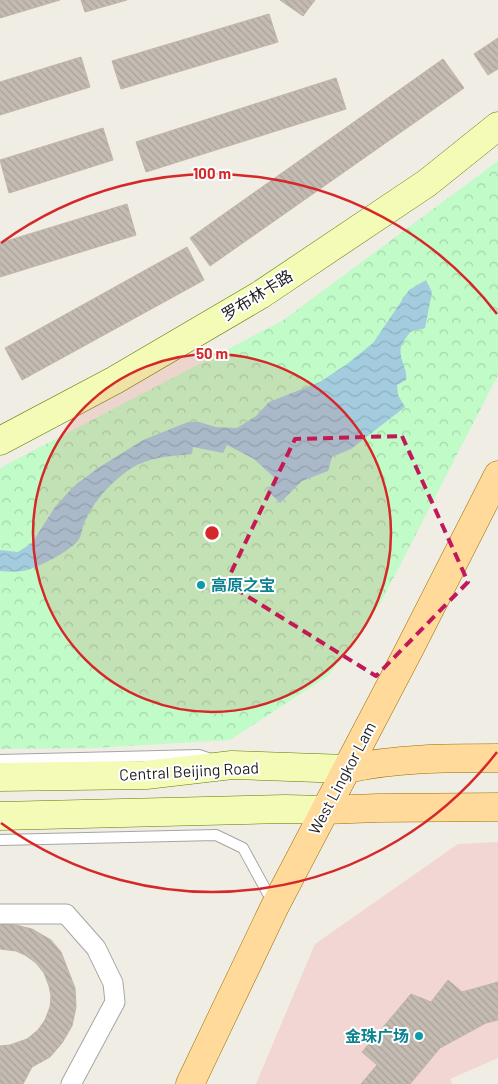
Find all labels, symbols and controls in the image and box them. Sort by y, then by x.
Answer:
text: 100 m [193,164,231,182]
street label: 罗布林卡路 [218,265,296,324]
text: 50 m [196,344,228,362]
centre of rings [203,524,221,542]
place label: 高原之宝 [211,575,275,594]
marker: 高原之宝 [195,579,207,591]
street label: West Lingkor Lam [304,718,379,837]
street label: Central Beijing Road [119,757,259,784]
place label: 金珠广场 [345,1026,409,1045]
marker: 金珠广场 [413,1030,425,1042]

